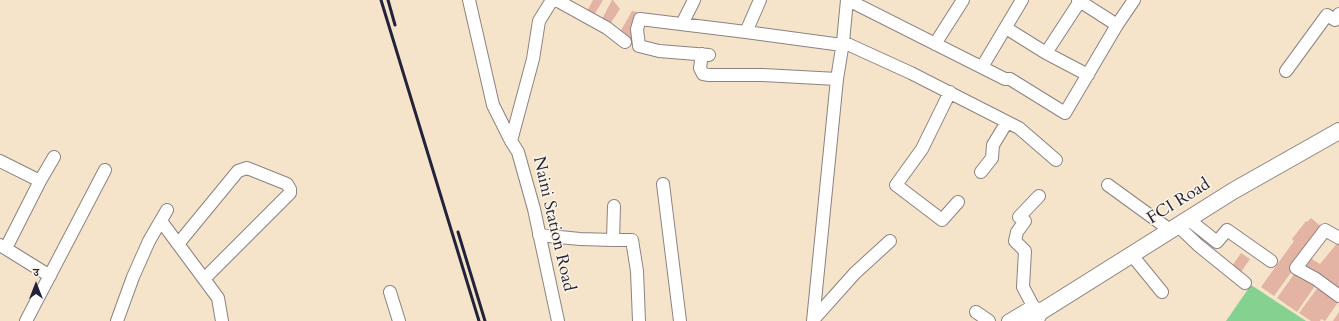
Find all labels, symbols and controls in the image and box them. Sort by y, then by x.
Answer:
street label: Naini Station Road [528,155,578,293]
street label: FCI Road [1144,175,1214,229]
north arrow [16,265,56,305]
text: उ [33,265,39,280]

